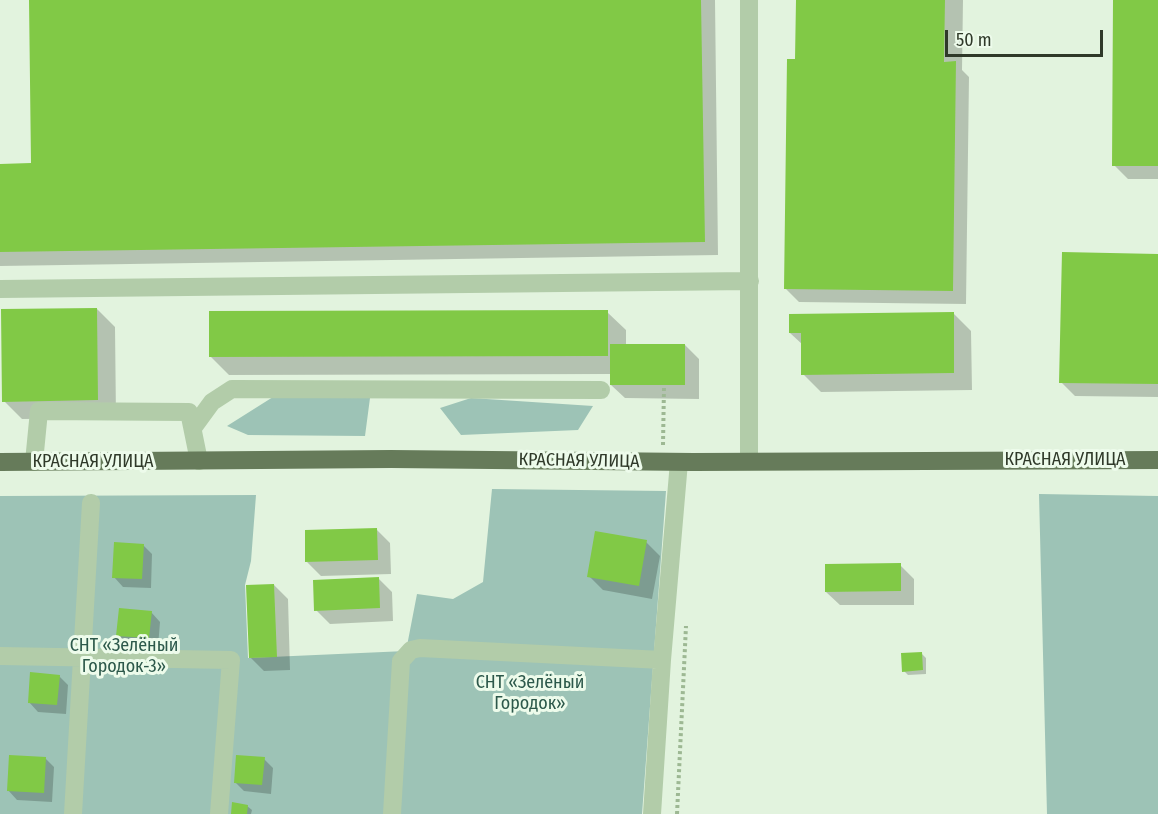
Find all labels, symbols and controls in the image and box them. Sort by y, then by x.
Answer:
scale bar [948,18,1106,56]
text: 50 m [956,29,992,51]
street label: КРАСНАЯ УЛИЦА [518,449,640,473]
street label: КРАСНАЯ УЛИЦА [1004,449,1126,471]
street label: КРАСНАЯ УЛИЦА [32,451,154,473]
park label: СНТ «Зелёный Городок-3» [70,635,178,678]
park label: СНТ «Зелёный Городок» [476,672,584,714]

